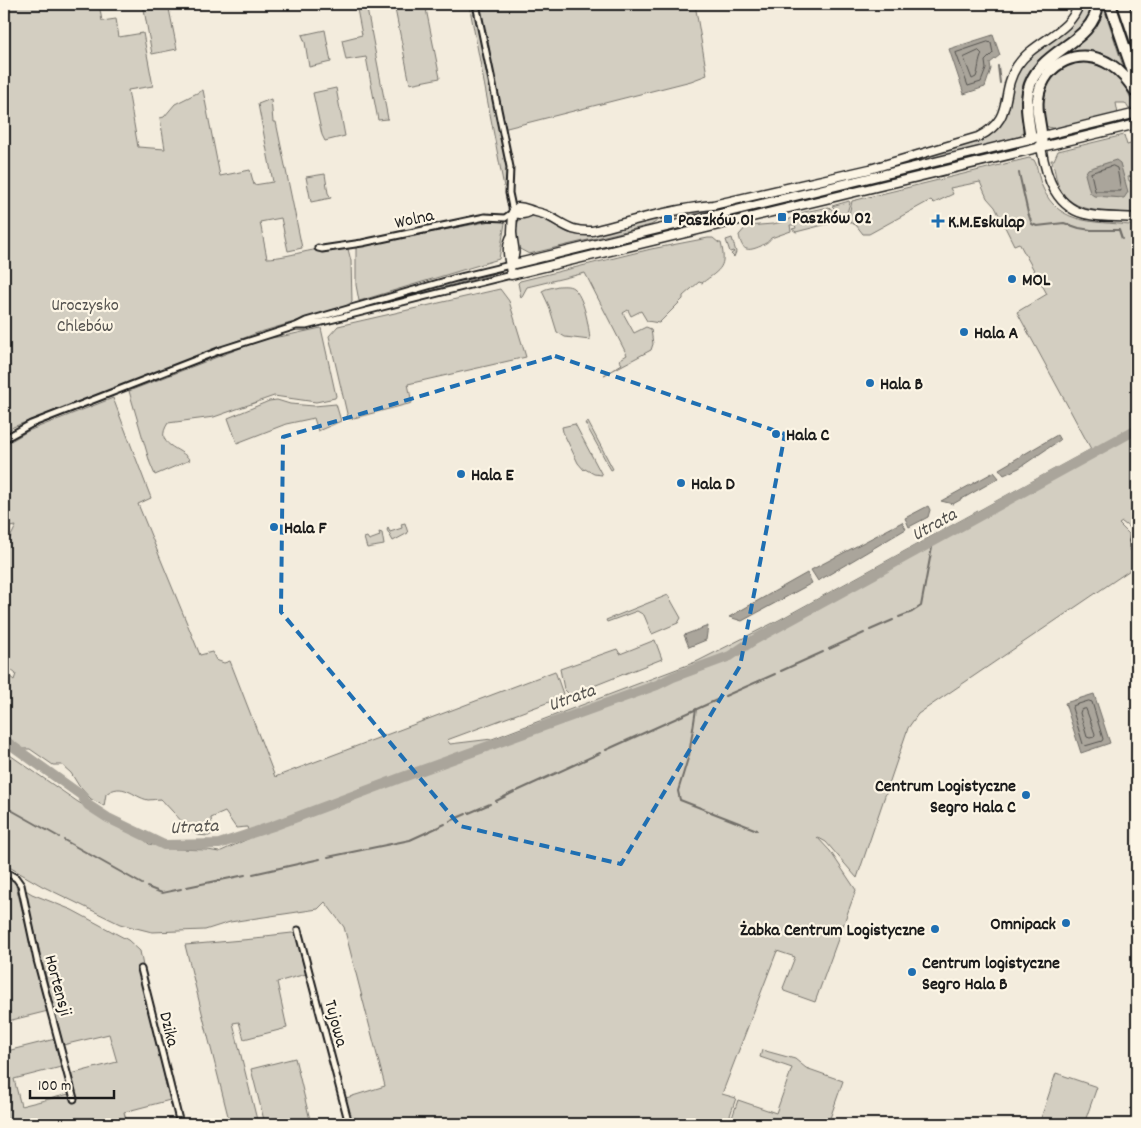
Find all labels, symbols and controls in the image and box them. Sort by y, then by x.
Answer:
street label: Wolna [393,204,437,237]
place label: Paszków 02 [792,207,872,232]
place label: Paszków 01 [678,209,754,234]
marker: Paszków 02 [776,211,788,223]
place label: K.M.Eskulap [948,211,1025,236]
marker: Paszków 01 [662,213,674,225]
marker: K.M.Eskulap [932,215,944,227]
place label: MOL [1022,269,1051,294]
marker: MOL [1006,273,1018,285]
park label: Uroczysko Chlebów [51,294,119,340]
place label: Hala A [974,322,1019,347]
marker: Hala A [958,326,970,338]
place label: Hala B [880,373,924,398]
marker: Hala B [864,377,876,389]
place label: Hala C [786,424,830,449]
marker: Hala C [770,428,782,440]
place label: Hala E [471,464,515,489]
marker: Hala E [455,468,467,480]
place label: Hala D [691,473,736,498]
marker: Hala D [675,477,687,489]
water label: Utrata [907,502,963,550]
place label: Hala F [284,517,328,542]
marker: Hala F [268,521,280,533]
water label: Utrata [545,678,600,720]
place label: Centrum Logistyczne Segro Hala C [875,775,1016,821]
marker: Centrum Logistyczne Segro Hala C [1020,789,1032,801]
water label: Utrata [169,814,220,843]
place label: Omnipack [990,913,1057,938]
marker: Omnipack [1060,917,1072,929]
place label: Żabka Centrum Logistyczne [740,919,925,944]
marker: Żabka Centrum Logistyczne [929,923,941,935]
street label: Hortensji [36,952,77,1019]
place label: Centrum logistyczne Segro Hala B [922,952,1060,998]
marker: Centrum logistyczne Segro Hala B [906,966,918,978]
street label: Tujowa [316,997,353,1050]
street label: Dzika [151,1009,184,1050]
scale bar [30,1068,114,1100]
text: 100 m [38,1076,71,1098]

